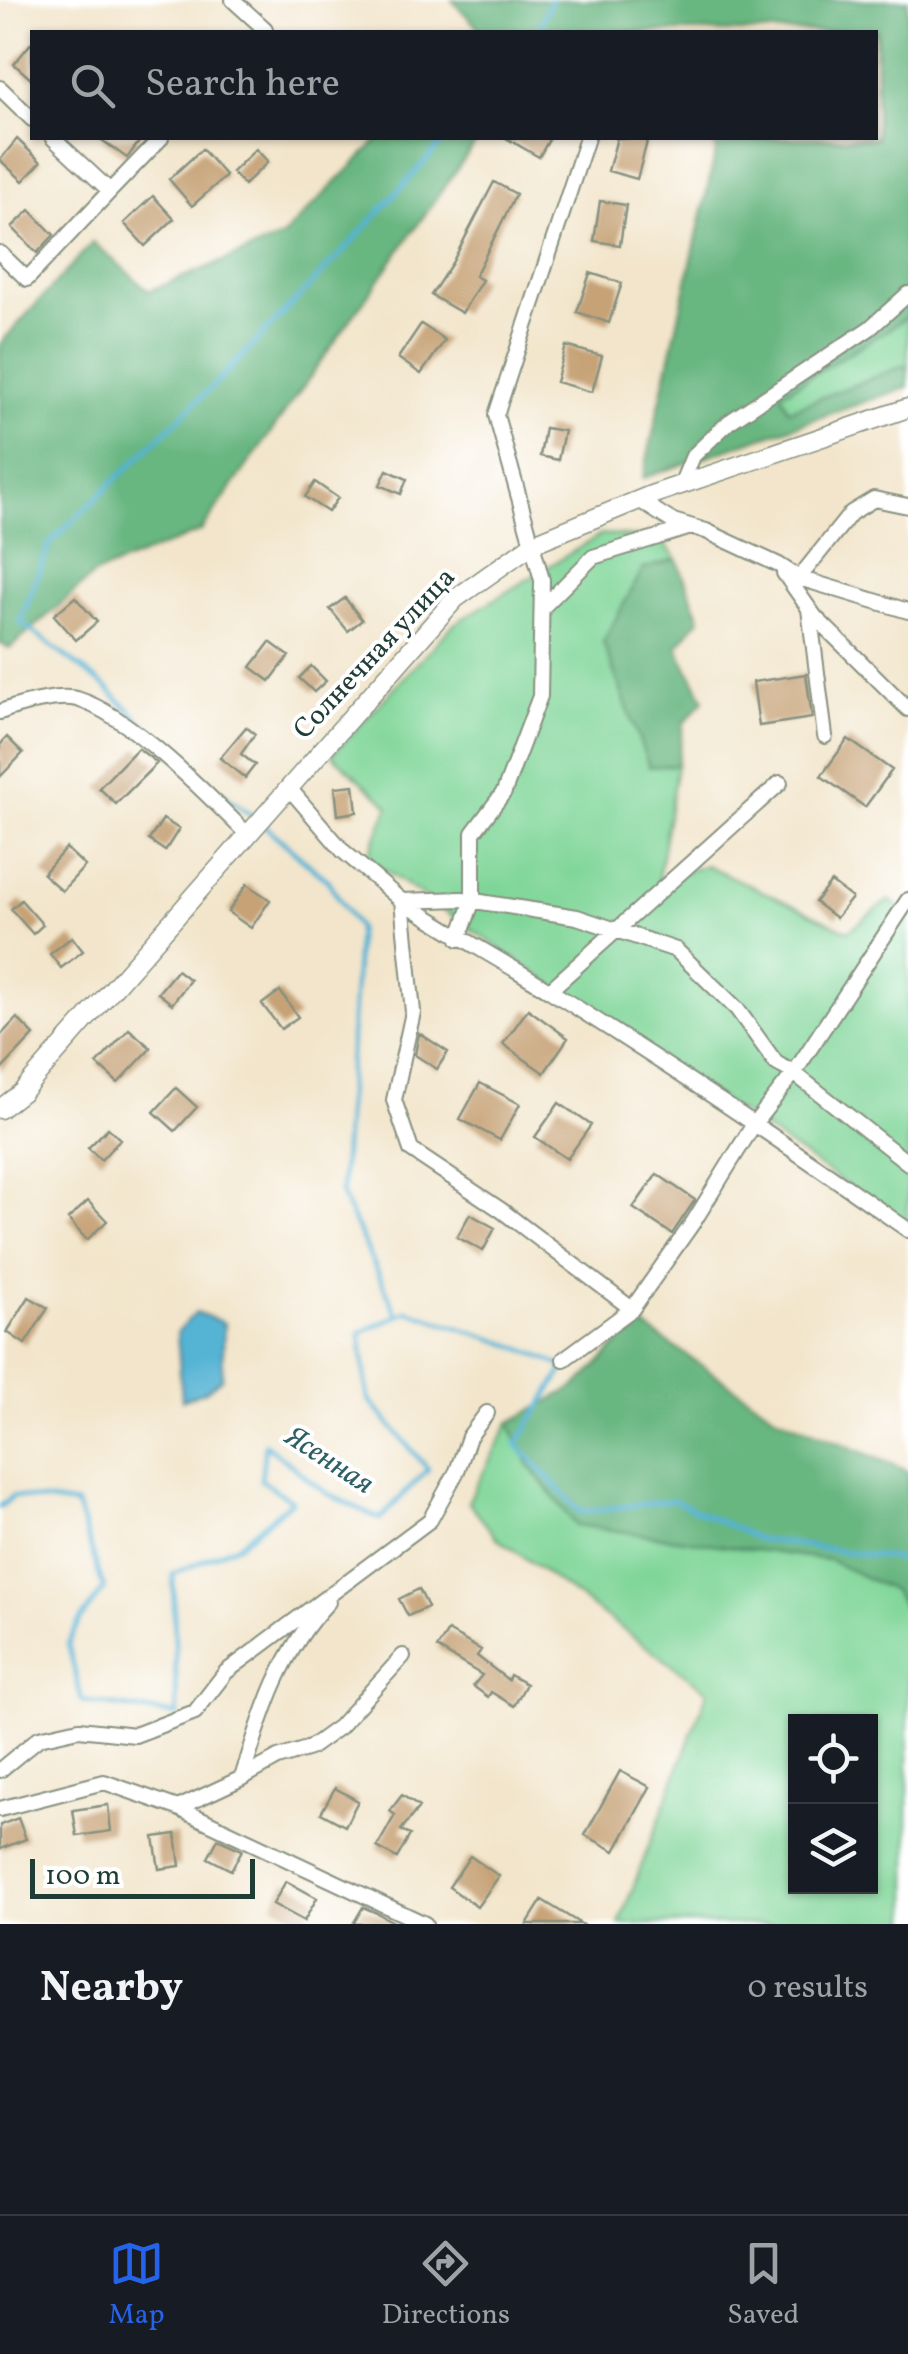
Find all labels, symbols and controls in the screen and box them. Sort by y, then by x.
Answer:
search box [30,30,878,140]
icon: search [65,58,120,113]
text: Search here [145,59,340,112]
street label: Солнечная улица [285,559,465,749]
water label: Ясенная [275,1416,382,1505]
map controls [788,1714,878,1894]
button: locate [788,1714,878,1804]
button: layers [788,1804,878,1894]
scale bar [30,1854,255,1898]
text: 100 m [45,1857,120,1896]
text: Nearby [40,1960,183,2019]
text: 0 results [748,1967,868,2011]
tab: Map [109,2236,165,2335]
tab: Directions [382,2236,510,2335]
tab: Saved [727,2236,799,2335]

